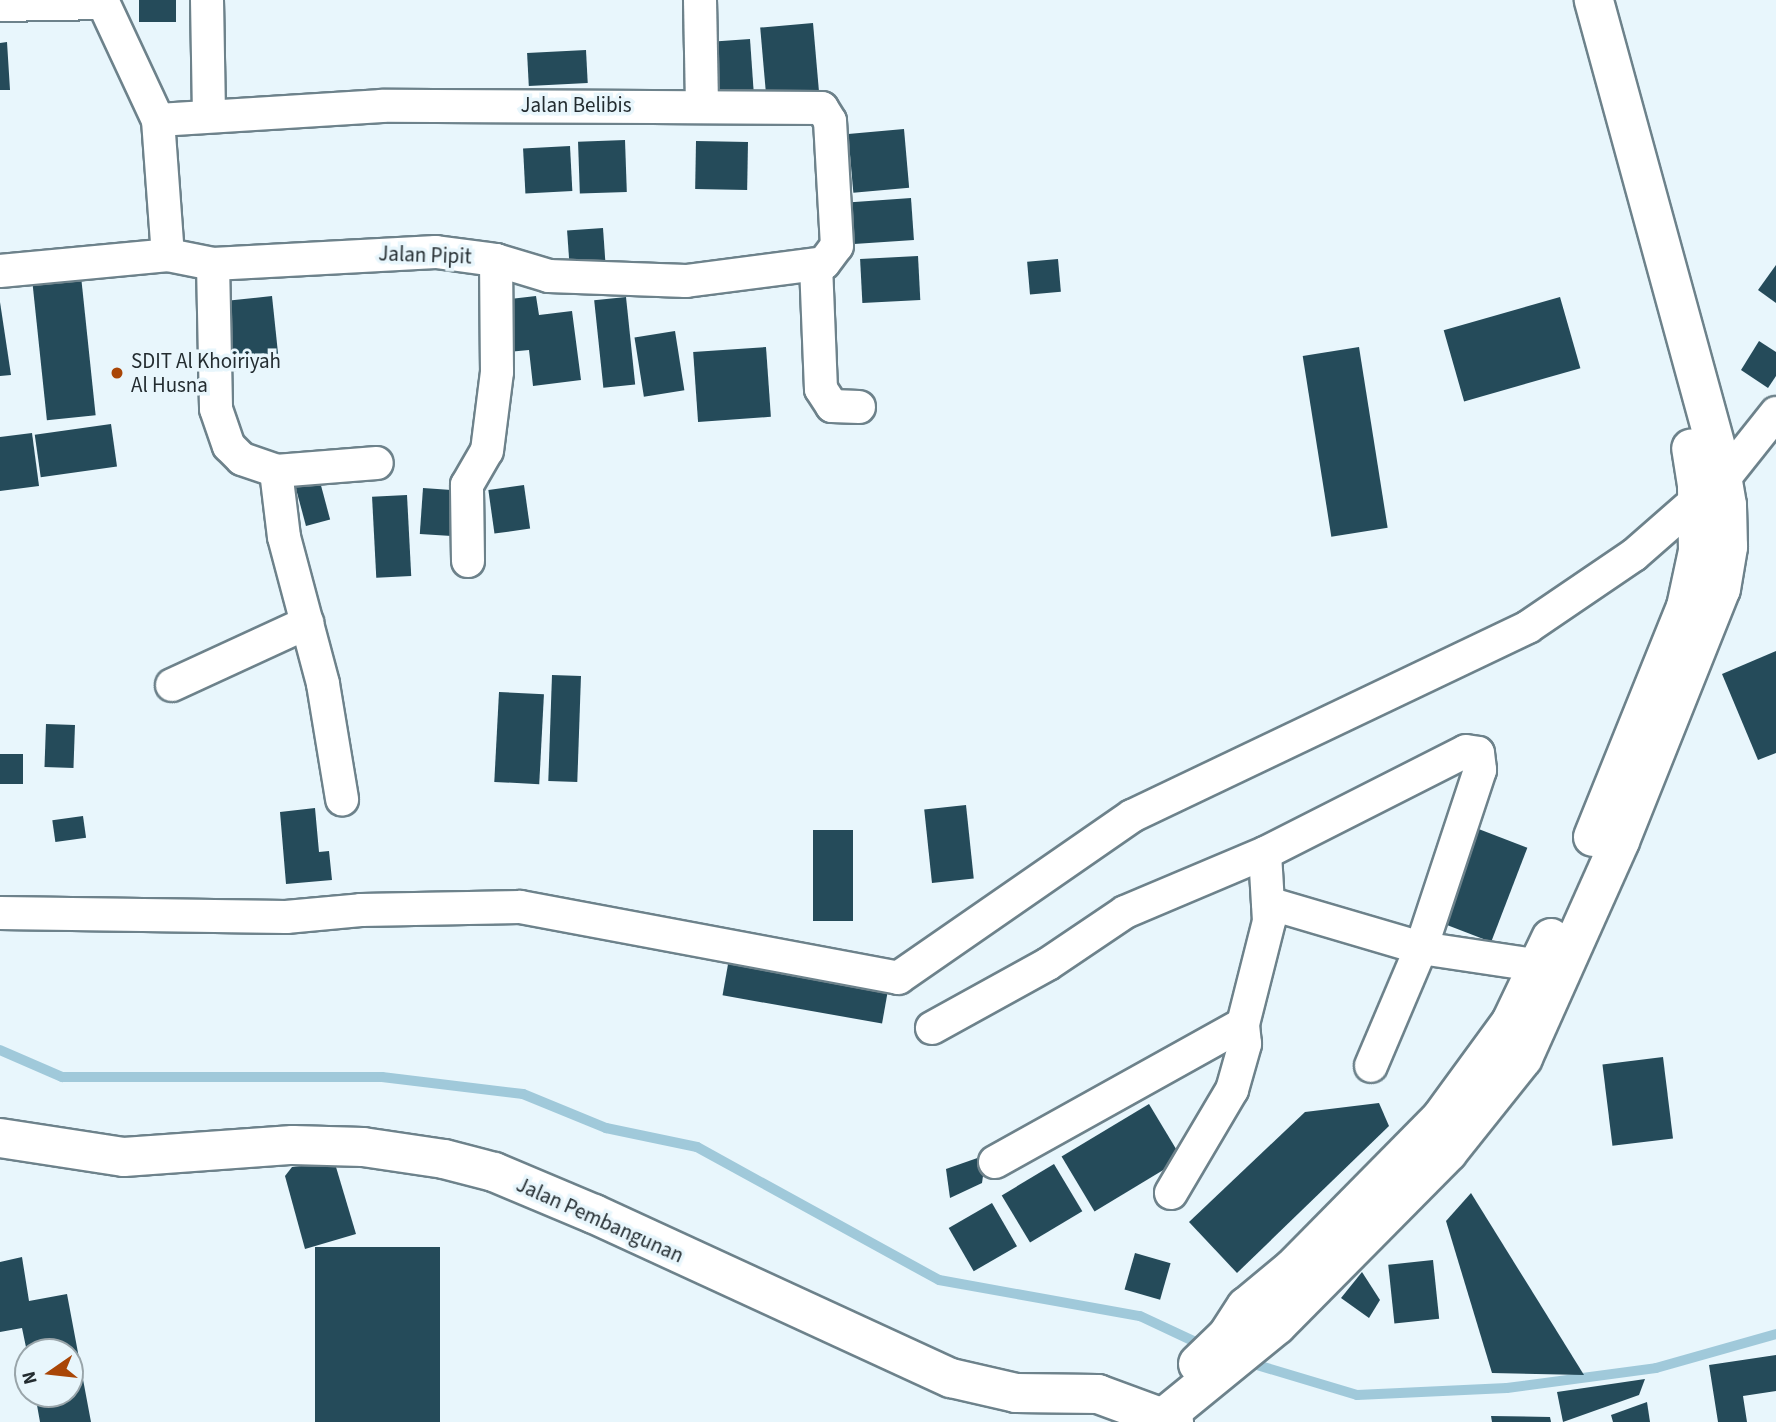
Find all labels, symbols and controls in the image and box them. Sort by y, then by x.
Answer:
street label: Jalan Belibis [520,92,632,118]
street label: Jalan Pipit [378,241,472,269]
place label: SDIT Al Khoiriyah Al Husna [131,348,281,398]
marker: SDIT Al Khoiriyah Al Husna [109,365,125,381]
street label: Jalan Pembangunan [512,1172,688,1268]
north arrow [14,1338,84,1408]
text: N [15,1368,45,1387]

